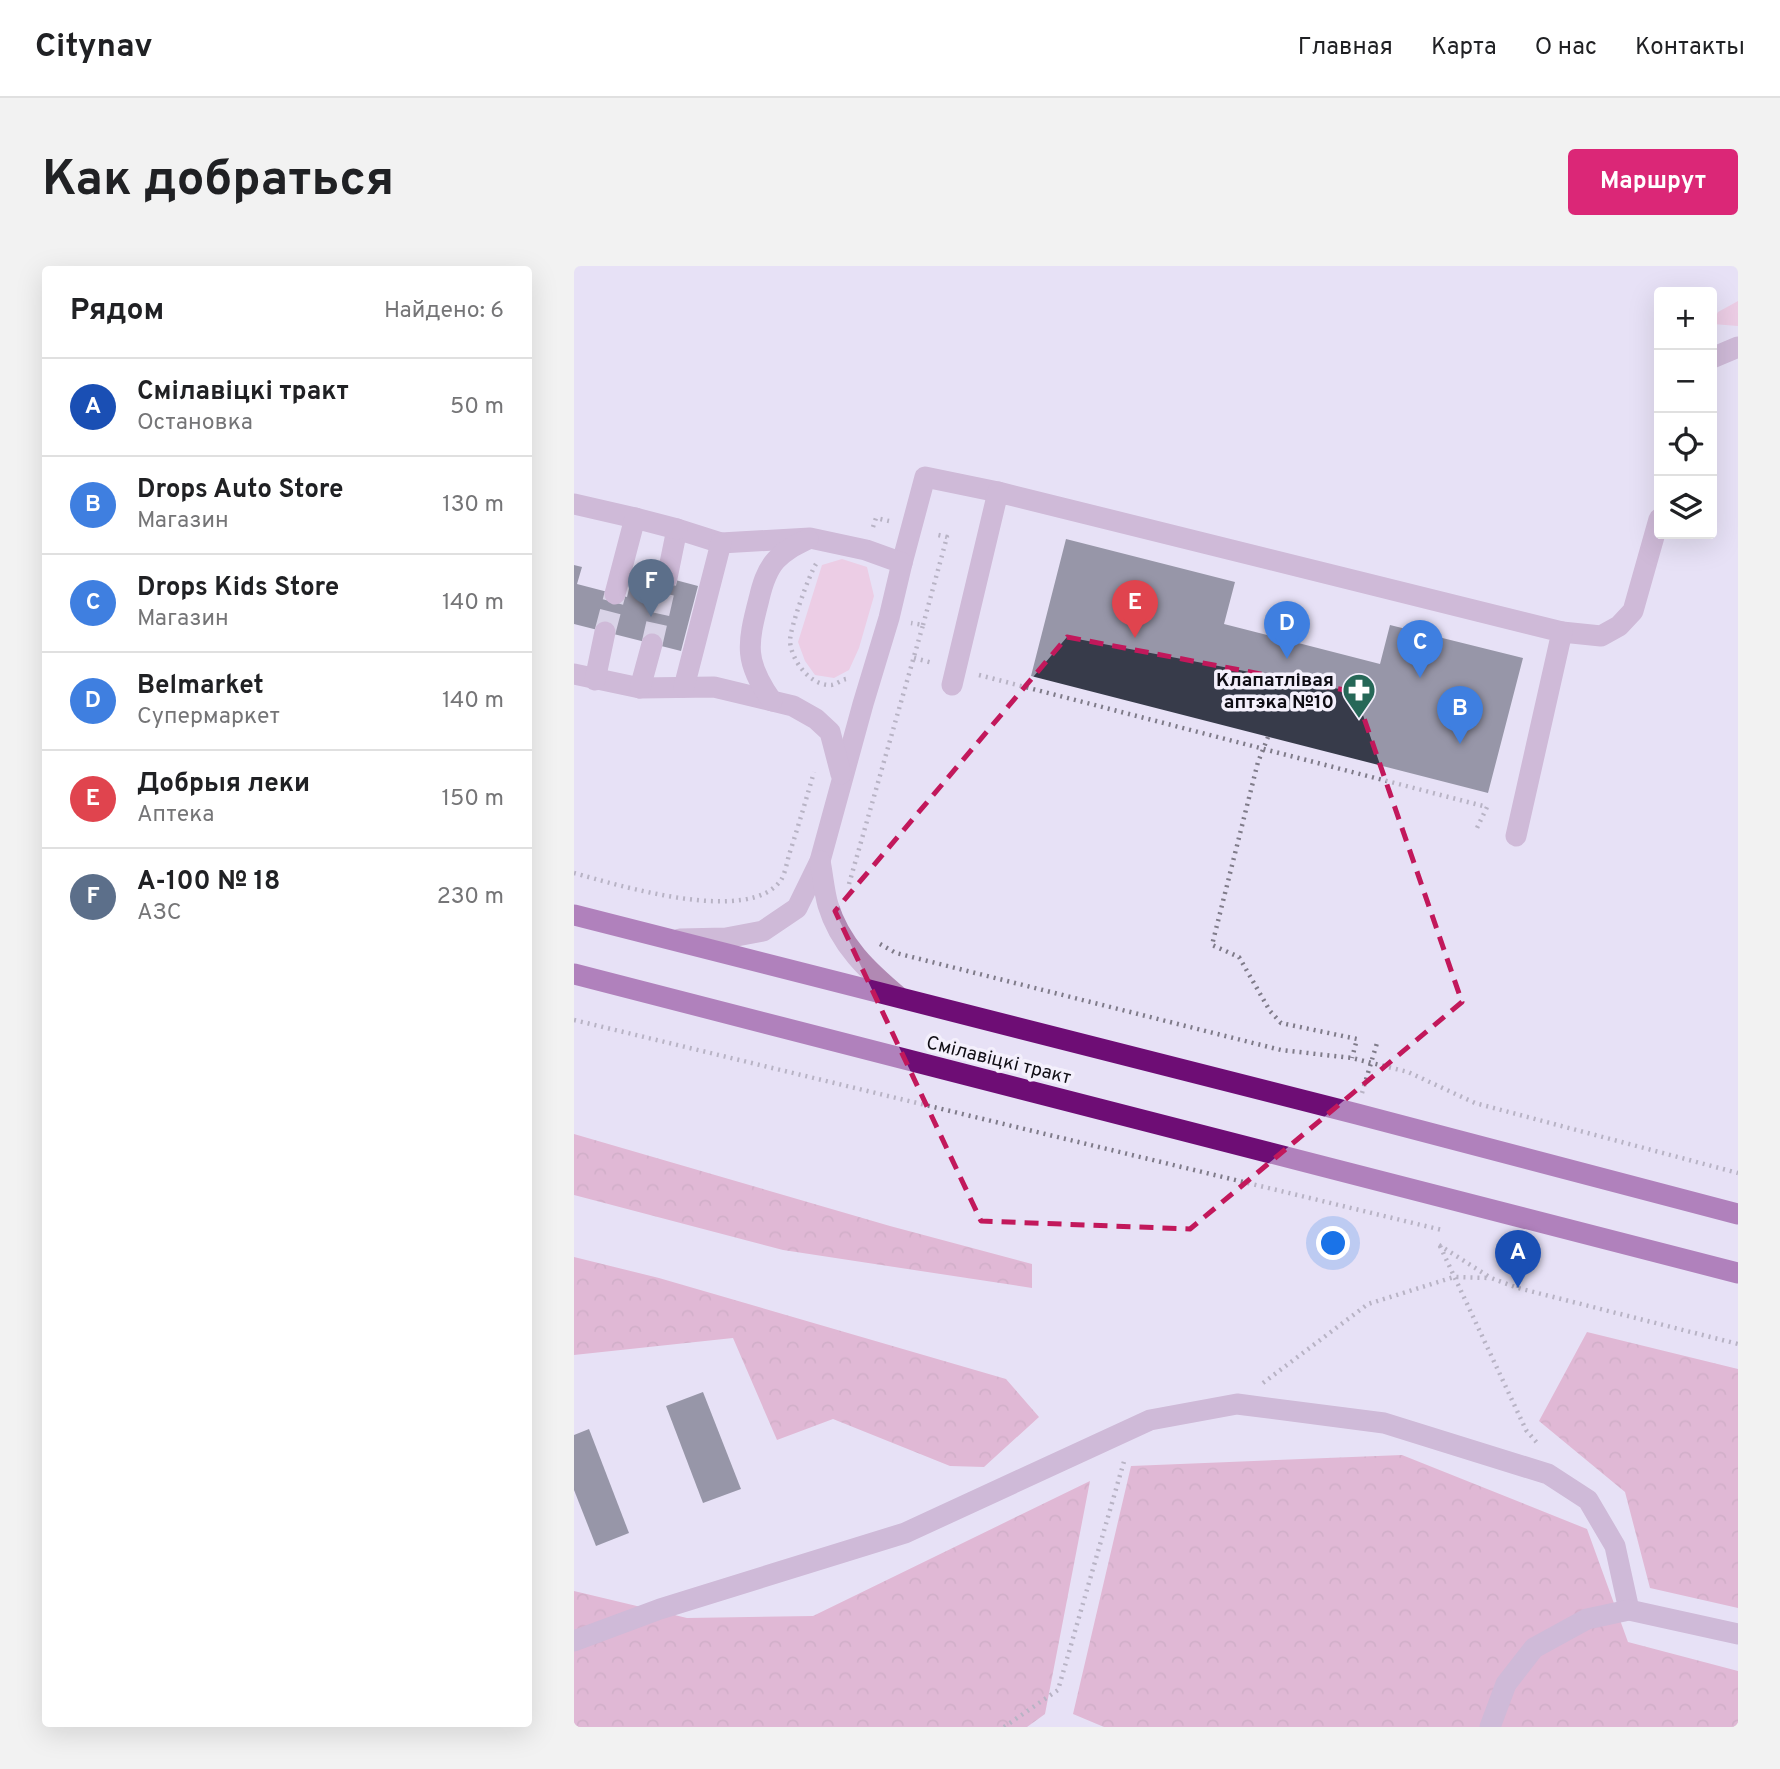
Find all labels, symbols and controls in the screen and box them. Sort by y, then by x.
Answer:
text: Citynav [35,27,153,69]
text: Главная [1298,33,1393,63]
text: Карта [1431,33,1497,63]
text: О нас [1535,33,1597,63]
text: Контакты [1635,33,1745,63]
button: Маршрут [1568,149,1738,215]
text: Как добраться [42,151,394,213]
map controls [1654,287,1717,539]
button: + [1654,287,1717,350]
text: Рядом [70,293,164,330]
text: Найдено: 6 [384,297,504,326]
button: − [1654,350,1717,413]
text: Смілавіцкі тракт [137,376,349,409]
text: A [85,393,101,422]
text: 50 m [450,393,504,422]
text: Остановка [137,409,253,438]
button: locate [1654,413,1717,476]
text: Drops Auto Store [137,474,343,507]
button: layers [1654,476,1717,539]
text: B [85,491,101,520]
text: 130 m [442,491,504,520]
text: Магазин [137,507,229,536]
pin: F [628,559,674,617]
text: Drops Kids Store [137,572,339,605]
pin: E [1112,580,1158,638]
text: C [86,589,100,618]
text: 140 m [442,589,504,618]
pin: D [1264,601,1310,659]
text: Магазин [137,605,229,634]
pin: C [1397,620,1443,678]
place label: Клапатлівая аптэка №10 [1216,669,1334,715]
text: Belmarket [137,670,264,703]
pharmacy icon: Клапатлівая аптэка №10 [1340,671,1378,720]
pin: B [1437,686,1483,744]
text: D [85,687,101,716]
text: 140 m [442,687,504,716]
text: Супермаркет [137,703,280,732]
text: Добрыя леки [137,768,310,801]
text: E [86,785,100,814]
text: 150 m [442,785,504,814]
text: Аптека [137,801,214,830]
text: А-100 № 18 [137,866,280,899]
text: F [86,883,100,912]
text: 230 m [437,883,504,912]
text: АЗС [137,899,182,928]
street label: Смілавіцкі тракт [924,1031,1074,1091]
your location [1316,1226,1350,1260]
pin: A [1495,1230,1541,1288]

